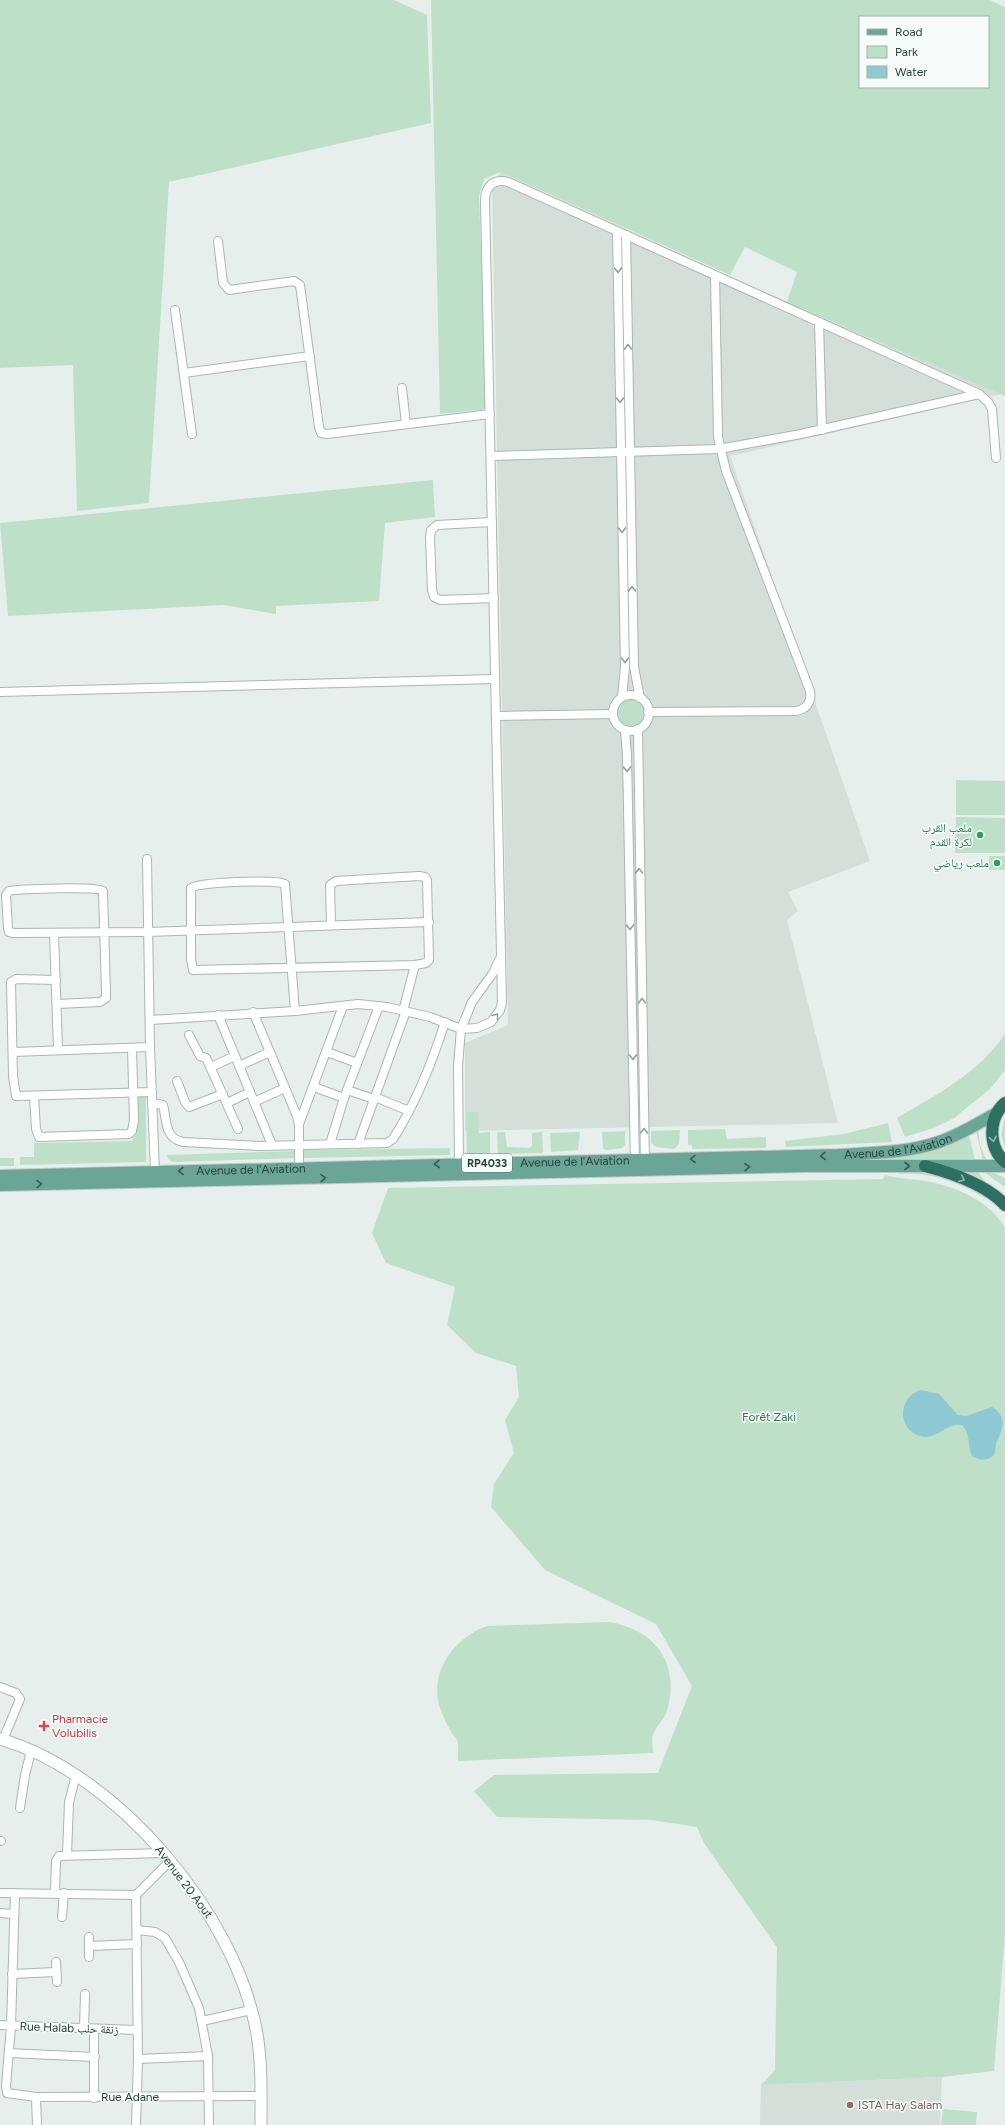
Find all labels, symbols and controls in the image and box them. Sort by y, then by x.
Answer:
legend [859,16,989,88]
text: Road [895,25,923,39]
text: Park [895,45,918,59]
text: Water [895,65,927,79]
one-way arrow [614,267,622,273]
one-way arrow [624,344,632,350]
one-way arrow [616,397,624,403]
one-way arrow [618,527,626,533]
one-way arrow [628,586,636,592]
one-way arrow [621,657,629,663]
one-way arrow [623,766,632,772]
place label: ملعب القرب لكرة القدم [922,821,972,850]
marker: ملعب القرب لكرة القدم [975,830,985,840]
place label: ملعب رياضي [933,856,989,873]
marker: ملعب رياضي [992,858,1002,868]
one-way arrow [635,868,643,874]
one-way arrow [626,924,634,930]
one-way arrow [638,998,646,1004]
one-way arrow [491,1014,498,1021]
one-way arrow [628,1054,637,1060]
one-way arrow [640,1128,648,1134]
street label: Avenue de l'Aviation [844,1131,954,1162]
one-way arrow [989,1135,997,1142]
one-way arrow [820,1152,826,1160]
street label: Avenue de l'Aviation [520,1153,630,1170]
road number: RP4033 [462,1154,512,1172]
one-way arrow [690,1155,696,1163]
one-way arrow [434,1160,440,1169]
street label: Avenue de l'Aviation [196,1161,306,1178]
one-way arrow [904,1162,910,1170]
one-way arrow [744,1163,750,1171]
one-way arrow [178,1167,184,1176]
one-way arrow [320,1174,326,1182]
one-way arrow [958,1174,965,1182]
one-way arrow [36,1180,42,1189]
park label: Forêt Zaki [742,1410,796,1424]
place label: Pharmacie Volubilis [52,1712,108,1740]
marker: Pharmacie Volubilis [39,1721,49,1731]
street label: Avenue 20 Aout [152,1843,216,1921]
street label: Rue Halab زنقة حلب [19,2019,119,2037]
street label: Rue Adane [101,2090,160,2104]
place label: ISTA Hay Salam [858,2098,942,2112]
marker: ISTA Hay Salam [845,2100,855,2110]

